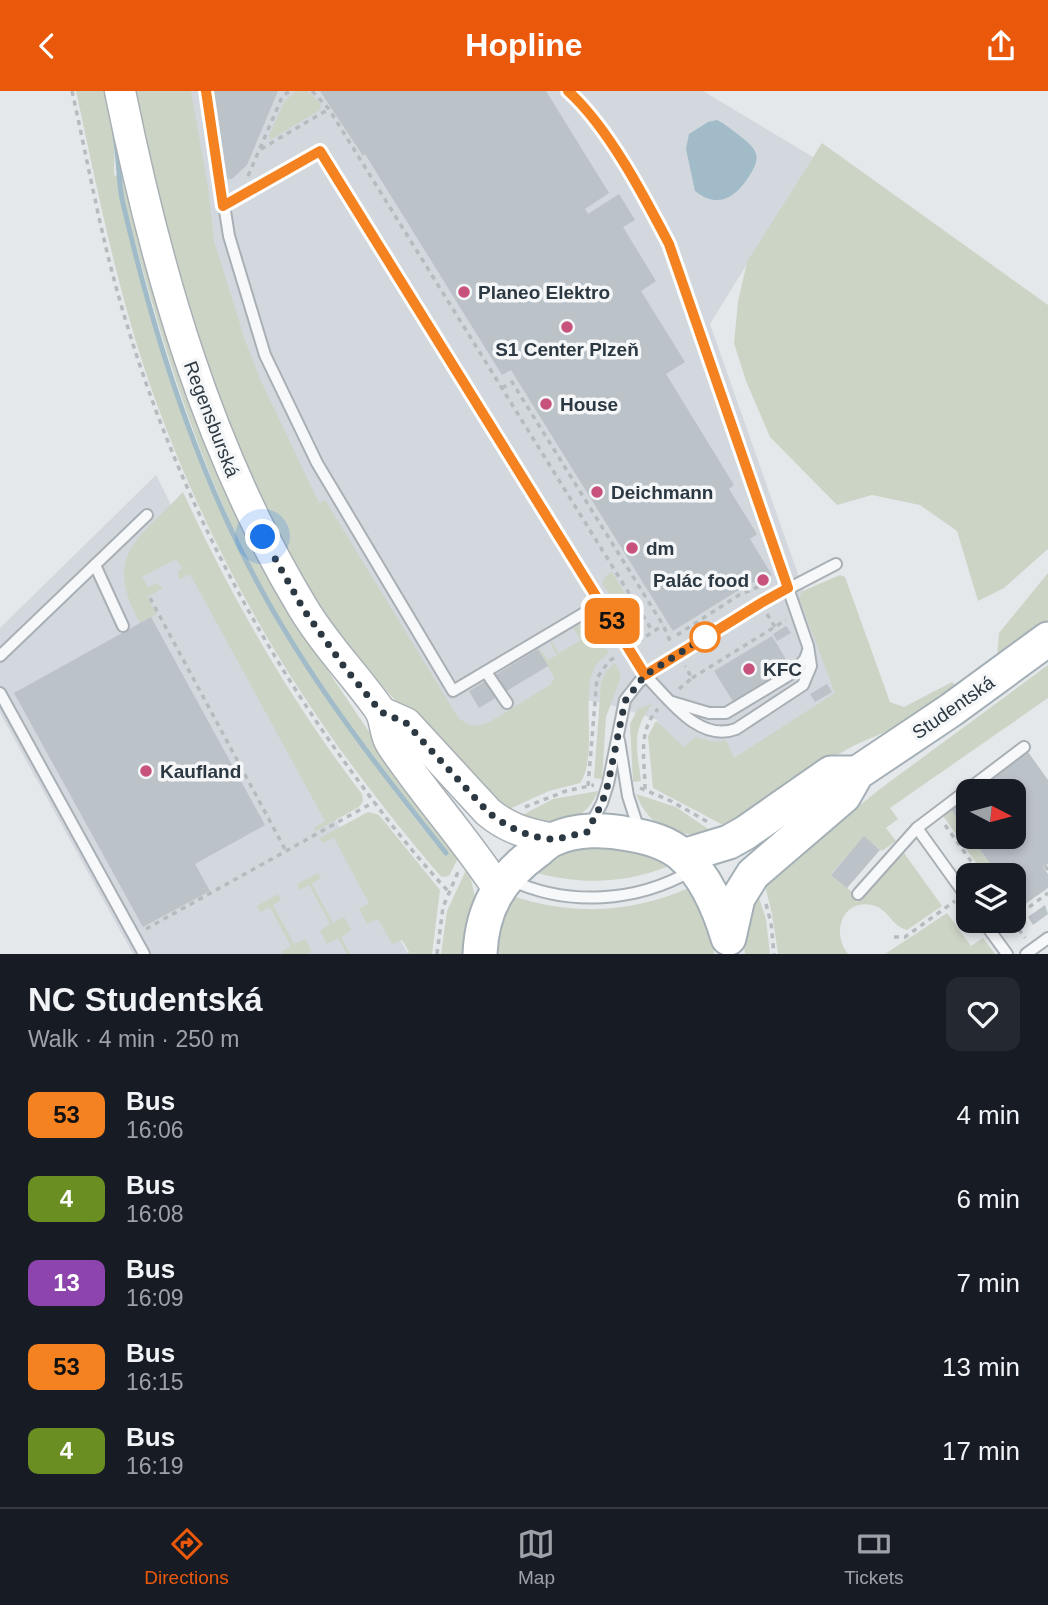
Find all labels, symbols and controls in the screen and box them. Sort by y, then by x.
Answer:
icon: back [28,27,66,65]
text: Hopline [465,27,583,63]
icon: share [982,27,1020,65]
place label: Planeo Elektro [478,282,610,303]
marker: Planeo Elektro [456,284,472,300]
marker: S1 Center Plzeň [559,319,575,335]
place label: S1 Center Plzeň [495,339,639,360]
street label: Regensburská [180,358,243,481]
place label: House [560,394,618,415]
marker: House [538,396,554,412]
place label: Deichmann [611,482,713,503]
marker: Deichmann [589,484,605,500]
your location [245,519,280,554]
place label: dm [646,538,675,559]
marker: dm [624,540,640,556]
place label: Palác food [653,570,749,591]
marker: Palác food [755,572,771,588]
line badge: 53 [580,598,644,644]
text: 53 [599,607,625,634]
unlabelled marker [690,622,720,652]
place label: KFC [763,659,802,680]
marker: KFC [741,661,757,677]
street label: Studentská [908,671,999,743]
place label: Kaufland [160,761,241,782]
marker: Kaufland [138,763,154,779]
north arrow [956,779,1026,849]
map controls [956,779,1026,933]
button: layers [956,863,1026,933]
button: heart [946,977,1020,1051]
text: NC Studentská [28,981,263,1018]
text: Walk · 4 min · 250 m [28,1026,239,1052]
text: Bus [126,1086,175,1116]
text: 4 min [956,1100,1020,1130]
text: 53 [53,1101,80,1128]
text: 16:06 [126,1117,184,1143]
text: Bus [126,1170,175,1200]
text: 6 min [956,1184,1020,1214]
text: 4 [60,1185,73,1212]
text: 16:08 [126,1201,184,1227]
text: Bus [126,1254,175,1284]
text: 7 min [956,1268,1020,1298]
text: 13 [53,1269,80,1296]
text: 16:09 [126,1285,184,1311]
text: Bus [126,1338,175,1368]
text: 13 min [942,1352,1020,1382]
text: 53 [53,1353,80,1380]
text: 16:15 [126,1369,184,1395]
text: Bus [126,1422,175,1452]
text: 17 min [942,1436,1020,1466]
text: 4 [60,1437,73,1464]
text: 16:19 [126,1453,184,1479]
tab: Directions [144,1525,229,1589]
tab: Map [517,1525,555,1589]
tab: Tickets [844,1525,904,1589]

